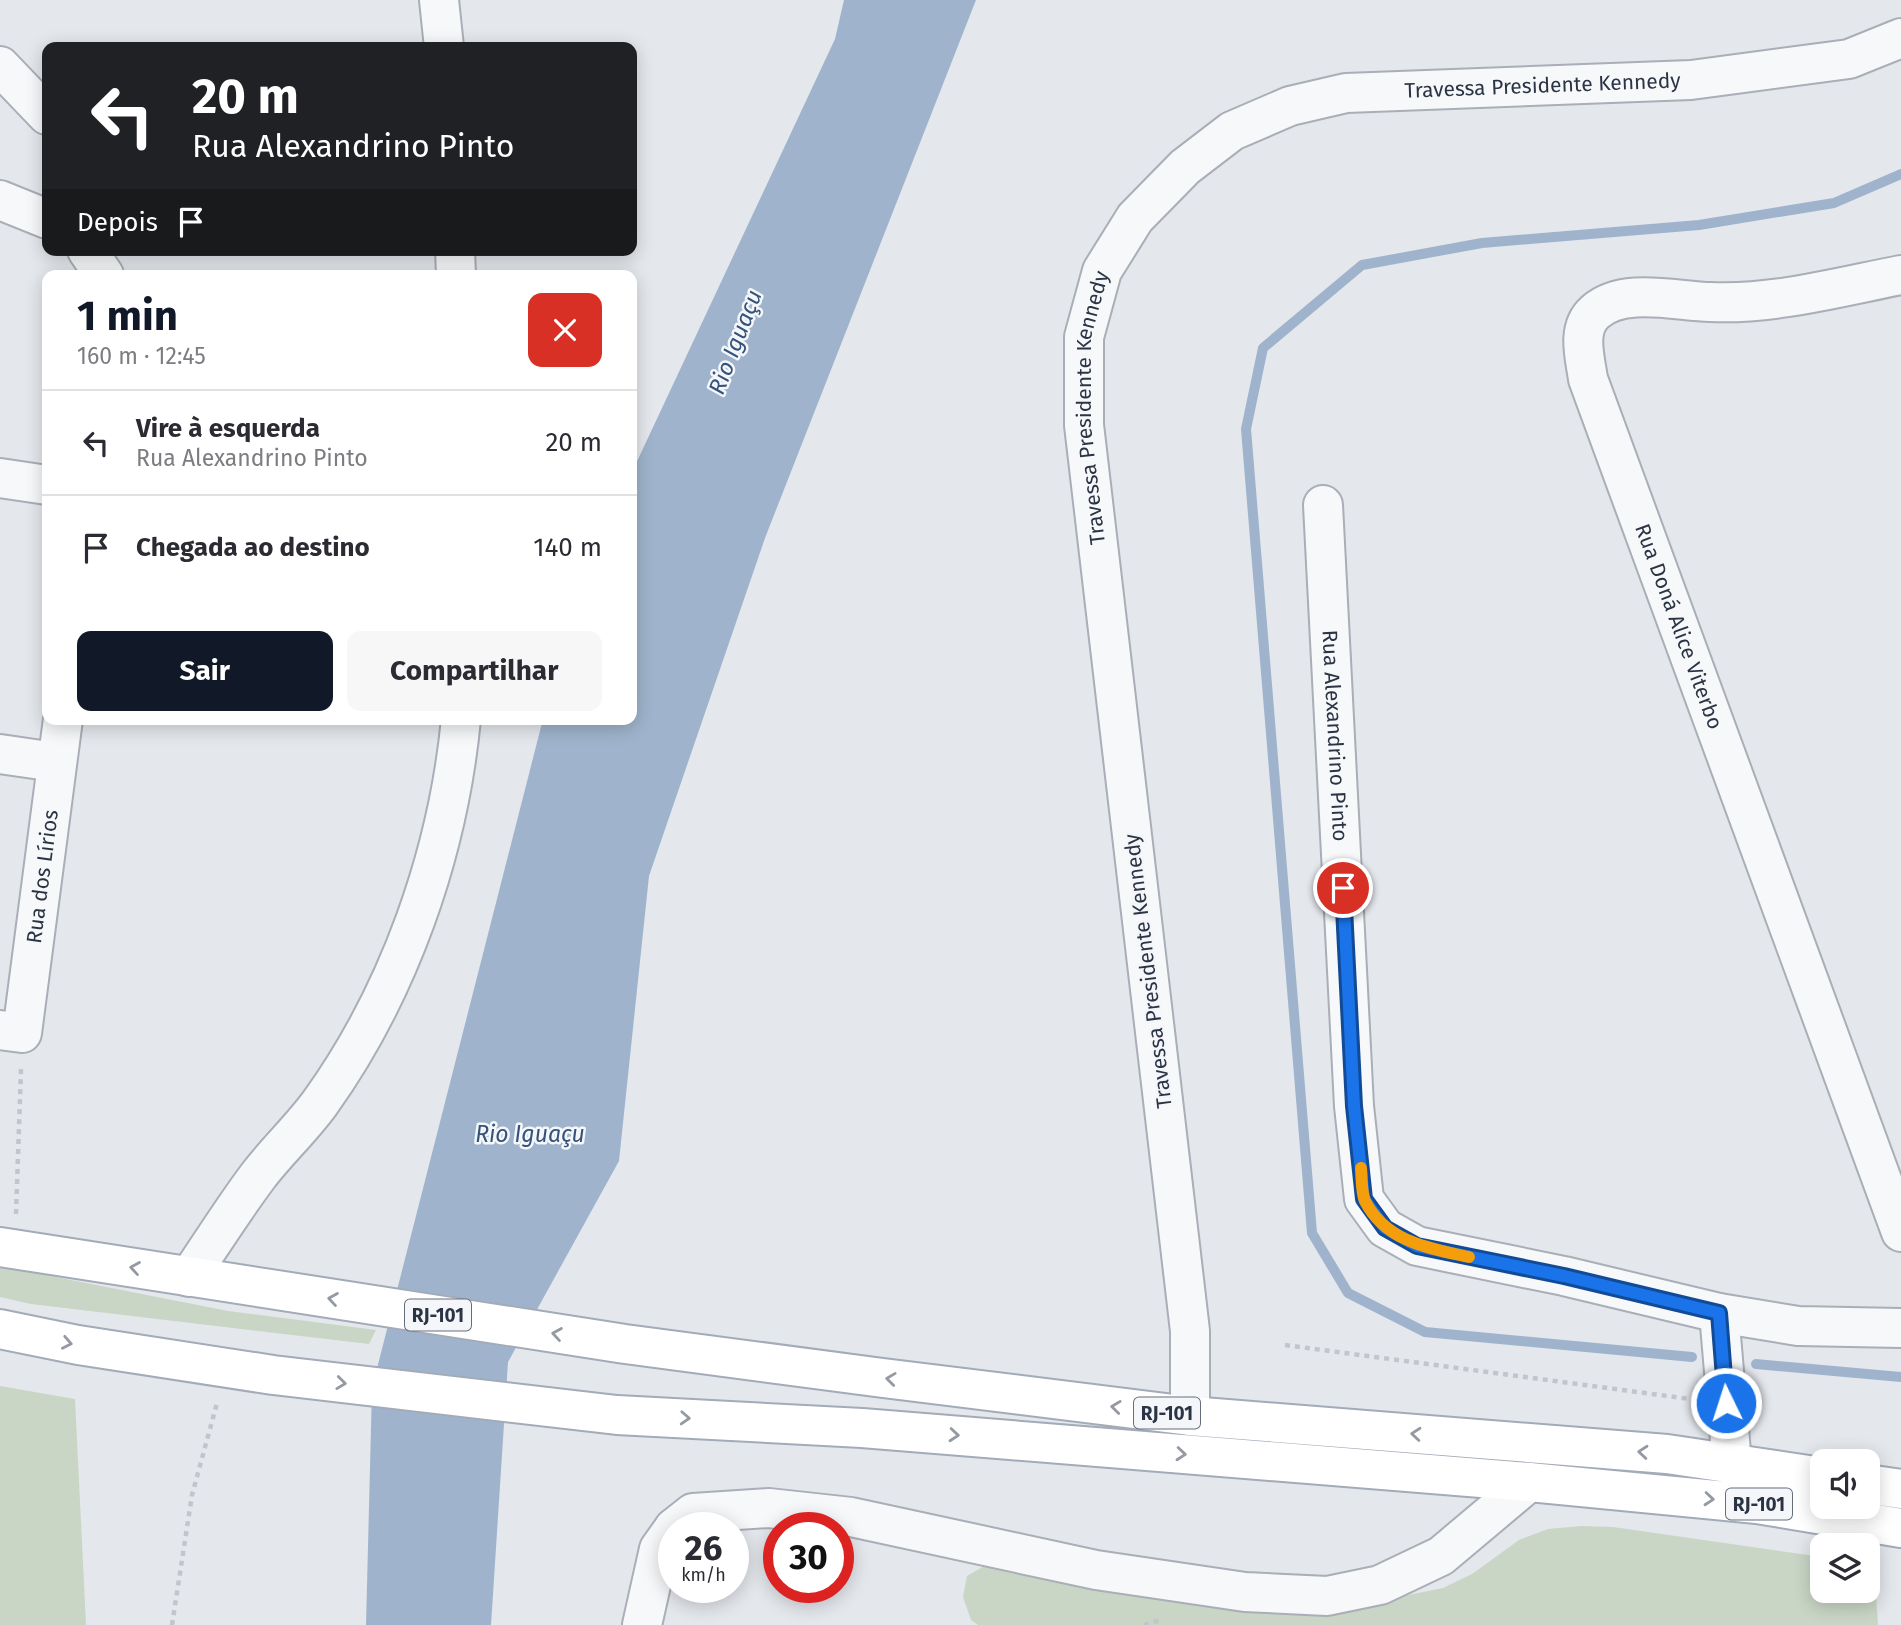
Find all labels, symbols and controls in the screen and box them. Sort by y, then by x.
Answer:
text: 20 m [192,67,299,126]
street label: Travessa Presidente Kennedy [1404,67,1682,104]
icon: left [77,70,168,161]
text: Rua Alexandrino Pinto [192,127,514,165]
icon: arrive [172,203,210,241]
text: Depois [77,207,158,238]
street label: Travessa Presidente Kennedy [1071,267,1115,546]
water label: Rio Iguaçu [702,286,768,398]
text: 1 min [77,291,178,341]
button: close [528,293,602,367]
text: 160 m · 12:45 [77,342,206,370]
text: Vire à esquerda [136,413,320,444]
icon: left [77,424,115,462]
text: 20 m [545,427,602,458]
text: Rua Alexandrino Pinto [136,444,368,472]
street label: Rua Doná Alice Viterbo [1629,520,1728,733]
icon: arrive [77,529,115,567]
text: Chegada ao destino [136,532,370,563]
text: 140 m [533,532,602,563]
street label: Rua Alexandrino Pinto [1316,629,1353,842]
button: Sair [77,631,333,711]
button: Compartilhar [347,631,602,711]
street label: Rua dos Lírios [21,808,64,945]
street label: Travessa Presidente Kennedy [1118,832,1178,1110]
pin [1313,858,1373,918]
icon: arrive [1324,869,1362,907]
water label: Rio Iguaçu [475,1120,585,1148]
one-way arrow [129,1261,141,1276]
one-way arrow [327,1292,338,1307]
road number: RJ-101 [405,1300,471,1330]
one-way arrow [551,1327,563,1342]
one-way arrow [61,1334,73,1349]
position arrow [1689,1366,1763,1440]
one-way arrow [885,1371,896,1386]
one-way arrow [335,1375,347,1390]
road number: RJ-101 [1134,1398,1200,1428]
one-way arrow [1111,1399,1122,1414]
one-way arrow [680,1411,691,1426]
one-way arrow [949,1427,960,1442]
one-way arrow [1410,1427,1421,1442]
one-way arrow [1637,1445,1648,1460]
one-way arrow [1176,1446,1187,1461]
map controls [1810,1449,1880,1603]
button: sound [1810,1449,1880,1519]
road number: RJ-101 [1726,1488,1792,1520]
one-way arrow [1704,1491,1715,1506]
speed limit sign: 30 [763,1512,854,1603]
text: 26 [685,1527,722,1569]
button: layers [1810,1533,1880,1603]
text: km/h [681,1564,726,1586]

